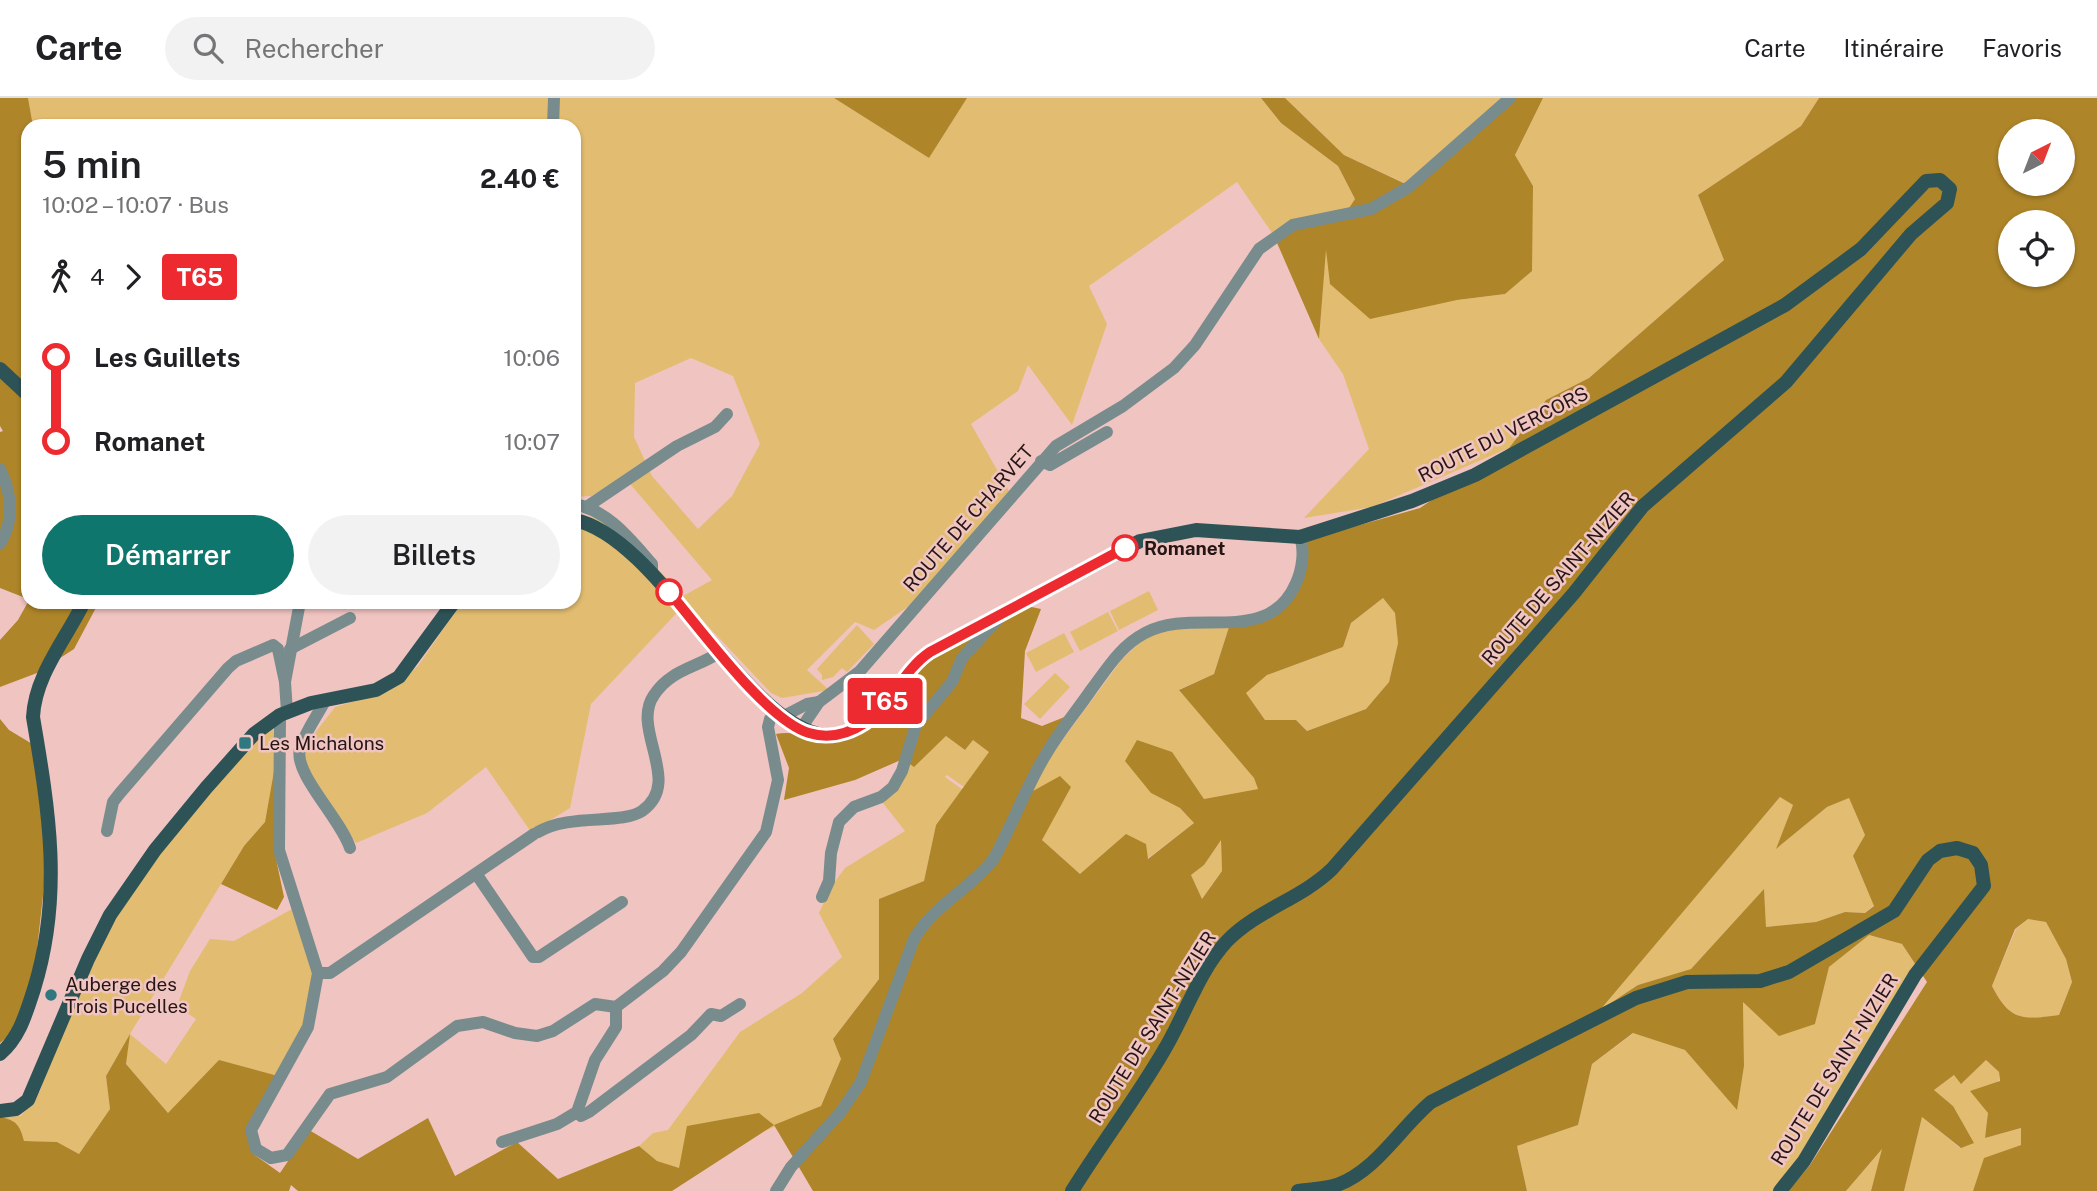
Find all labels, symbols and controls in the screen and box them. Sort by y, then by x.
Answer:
search box [165,17,655,80]
text: Carte [35,29,123,67]
icon: search [189,29,227,67]
text: Rechercher [245,33,384,64]
text: Carte [1744,34,1806,62]
text: Itinéraire [1844,34,1944,62]
text: Favoris [1982,34,2062,62]
north arrow [1998,119,2076,196]
map controls [1998,119,2075,287]
text: 5 min [42,142,142,187]
text: 2.40 € [480,163,560,194]
text: 10:02 – 10:07 · Bus [42,191,229,218]
button: locate [1998,210,2075,287]
icon: walk [42,258,80,296]
icon: forward [114,258,152,296]
text: 4 [90,263,104,290]
text: T65 [176,263,223,291]
text: Les Guillets [94,342,240,373]
text: 10:06 [503,344,560,371]
street label: ROUTE DU VERCORS [1414,382,1592,486]
text: Romanet [94,426,205,457]
text: 10:07 [504,428,560,455]
street label: ROUTE DE CHARVET [899,440,1037,596]
street label: ROUTE DE SAINT-NIZIER [1477,487,1639,669]
button: Démarrer [42,515,294,595]
button: Billets [308,515,560,595]
marker: Romanet [1112,535,1138,561]
place label: Romanet [1144,537,1225,559]
unlabelled marker [656,579,682,605]
line badge: T65 [845,678,925,724]
text: T65 [862,687,908,715]
place label: Les Michalons [259,732,384,754]
marker: Les Michalons [237,735,253,751]
street label: ROUTE DE SAINT-NIZIER [1084,927,1220,1127]
street label: ROUTE DE SAINT-NIZIER [1766,969,1902,1169]
place label: Auberge des Trois Pucelles [65,973,188,1017]
marker: Auberge des Trois Pucelles [43,987,59,1003]

